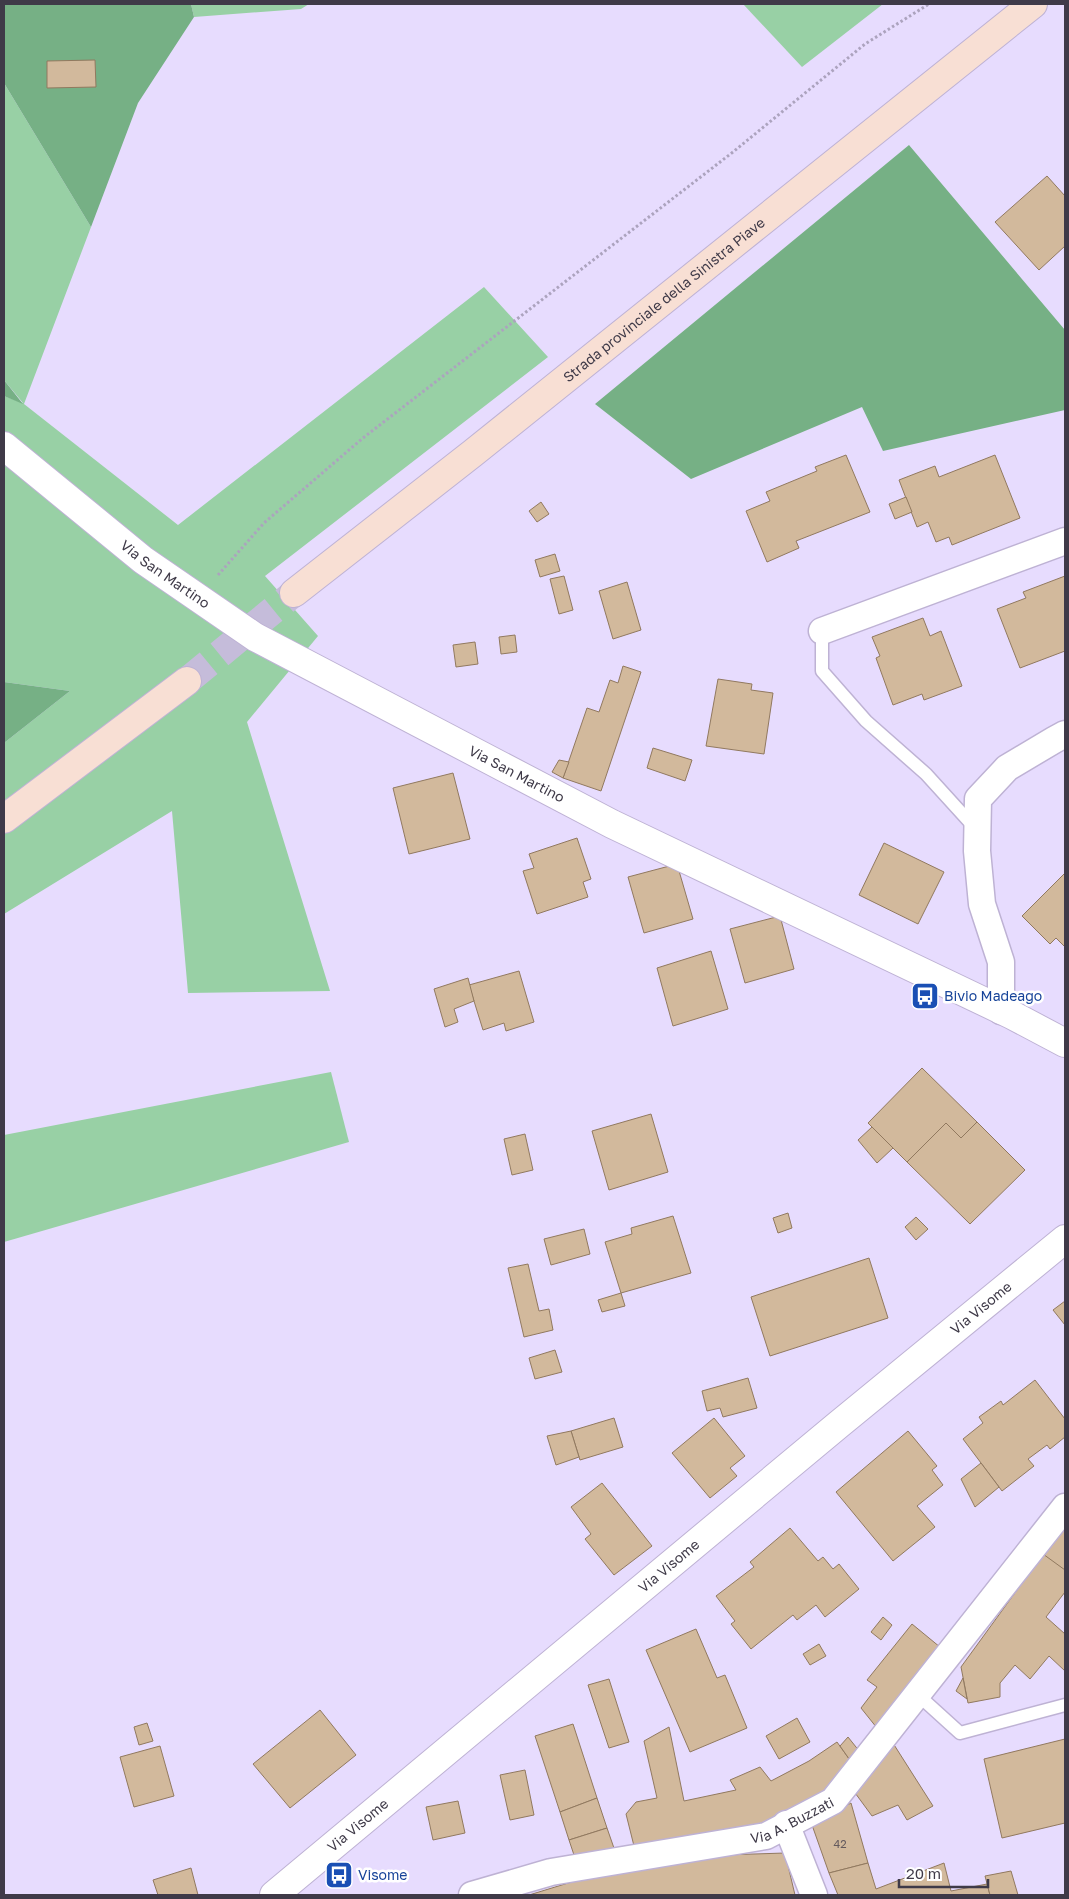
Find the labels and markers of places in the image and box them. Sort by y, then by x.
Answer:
bus stop icon: Bivio Madeago [910,981,940,1011]
place label: Bivio Madeago [944,987,1042,1004]
bus stop icon: Visome [324,1860,354,1890]
place label: Visome [358,1866,407,1883]

